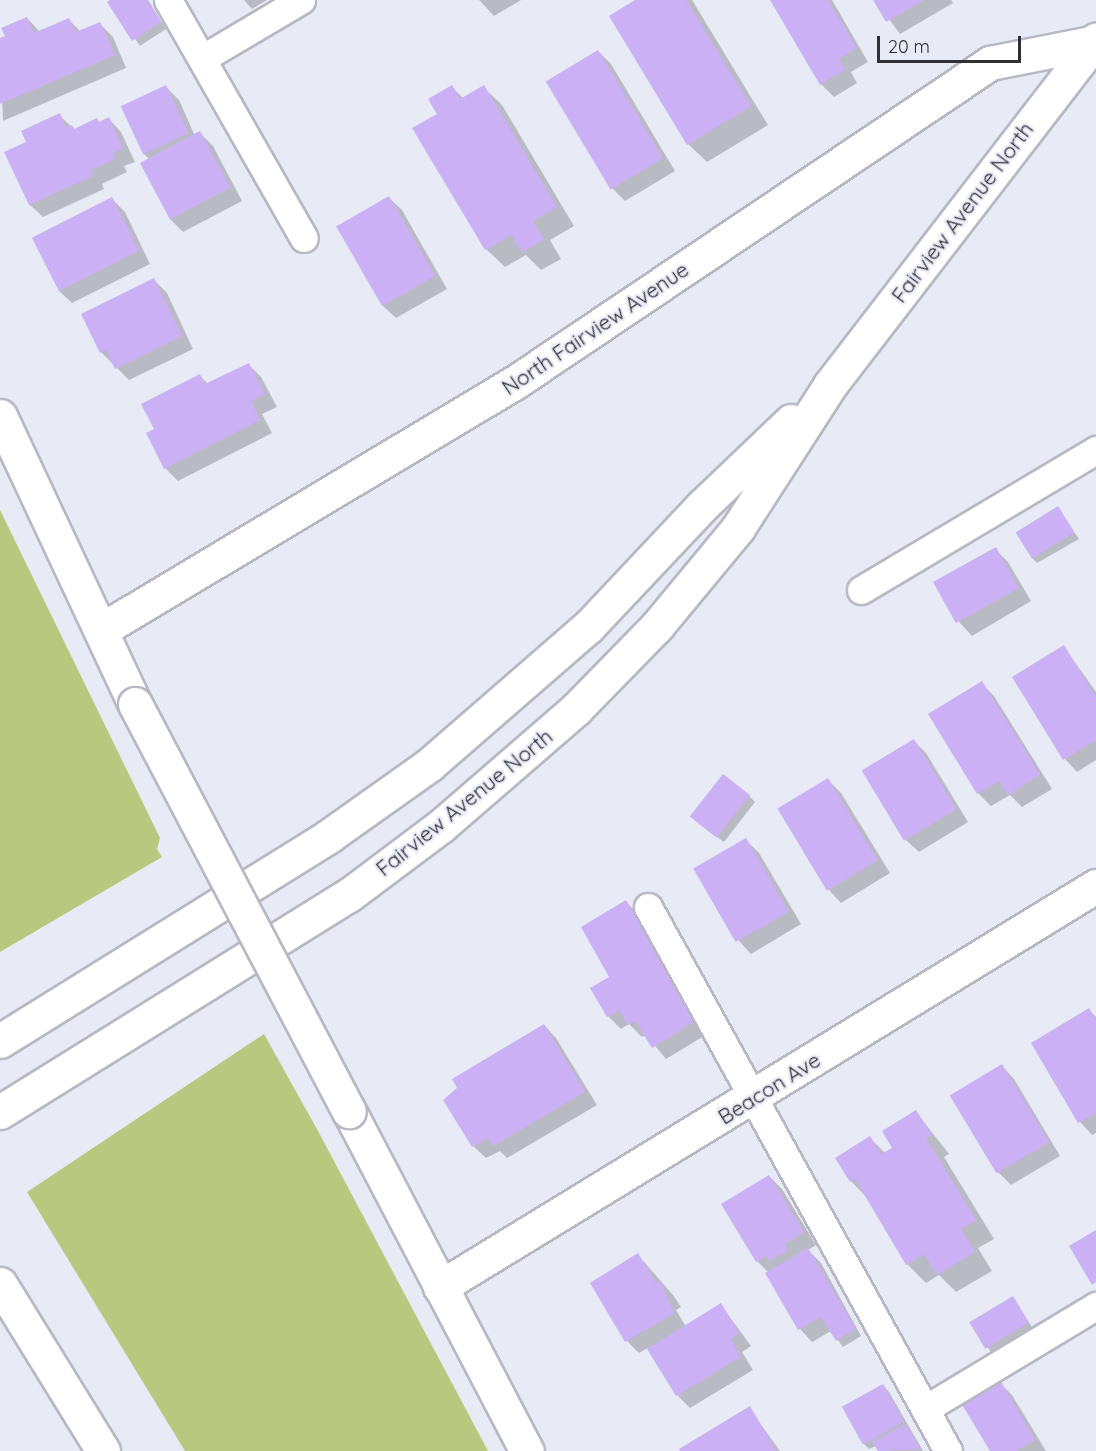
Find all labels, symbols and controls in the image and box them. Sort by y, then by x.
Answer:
scale bar [880,24,1024,62]
text: 20 m [888,35,930,58]
street label: Fairview Avenue North [886,117,1038,307]
street label: North Fairview Avenue [497,256,693,400]
street label: Fairview Avenue North [371,723,557,881]
street label: Beacon Ave [713,1047,825,1129]

